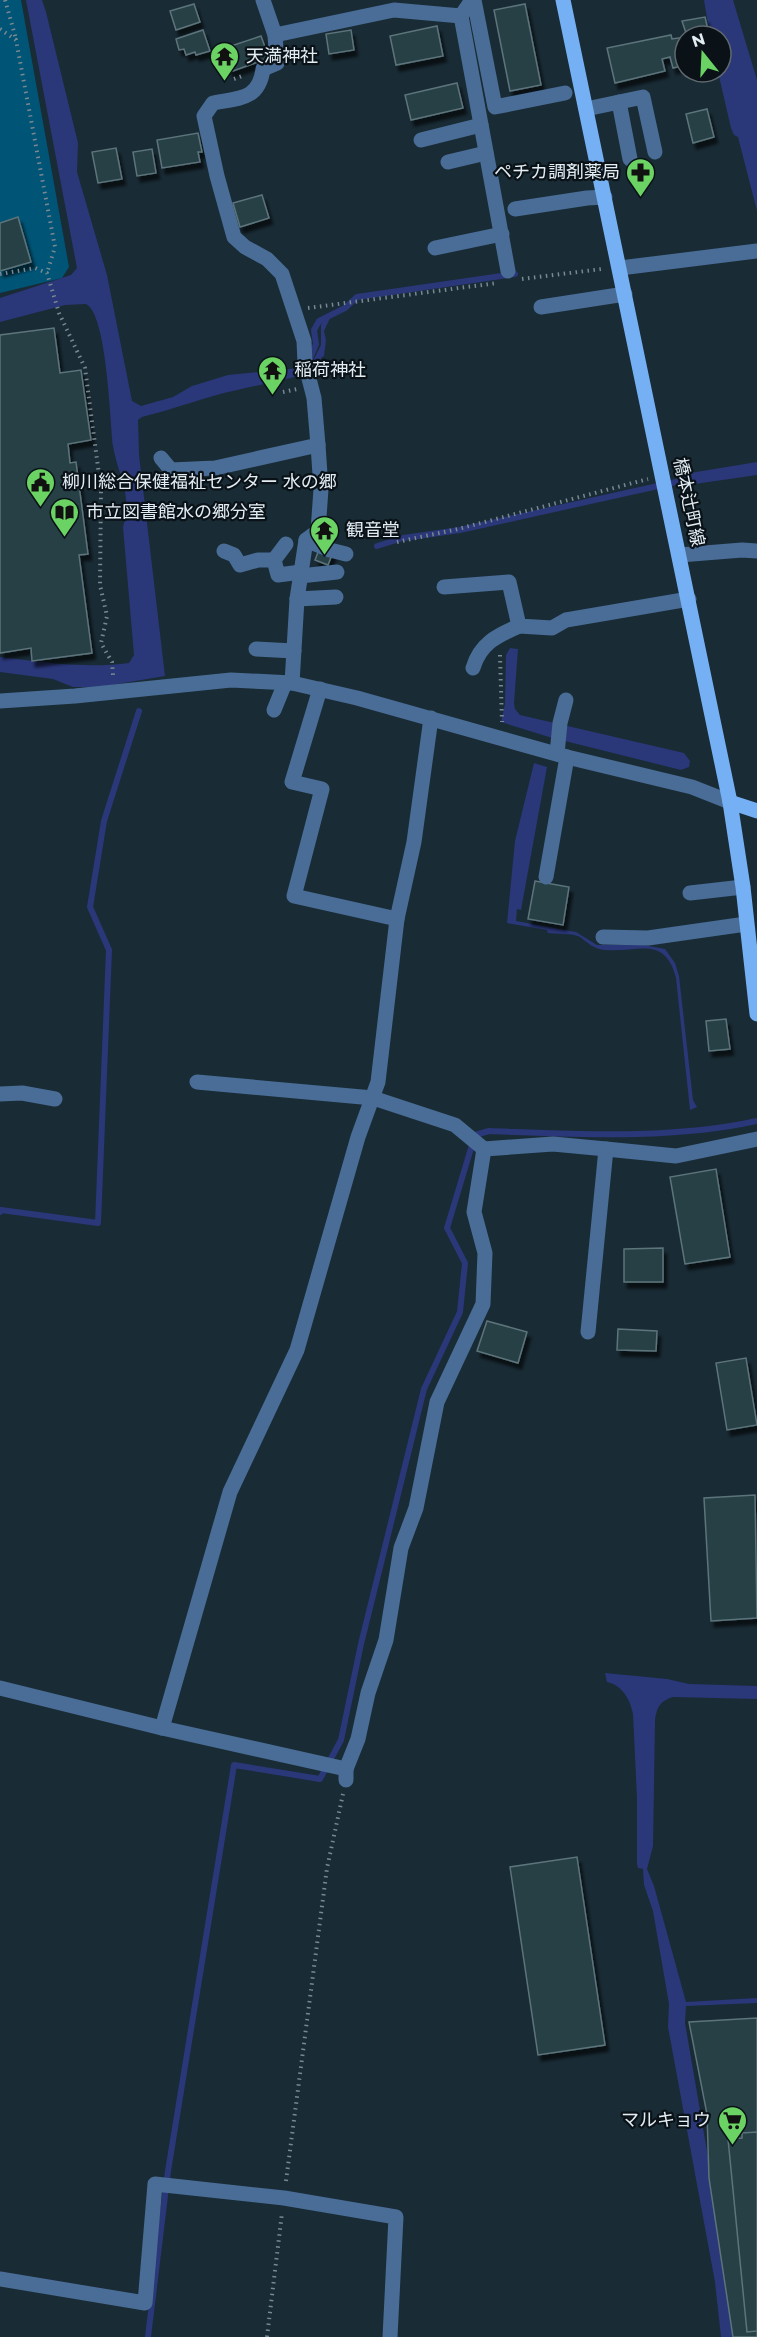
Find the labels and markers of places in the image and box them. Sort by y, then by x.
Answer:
temple icon: 天満神社 [209,40,241,82]
place label: 天満神社 [246,45,318,67]
pharmacy icon: ペチカ調剤薬局 [625,156,657,198]
place label: ペチカ調剤薬局 [494,161,620,183]
temple icon: 稲荷神社 [257,354,289,396]
place label: 稲荷神社 [294,359,366,381]
public building icon: 柳川総合保健福祉センター 水の郷 [25,466,57,508]
place label: 柳川総合保健福祉センター 水の郷 [62,471,337,493]
library icon: 市立図書館水の郷分室 [49,496,81,538]
place label: 市立図書館水の郷分室 [86,501,266,523]
temple icon: 観音堂 [309,514,341,556]
place label: 観音堂 [346,519,400,541]
supermarket icon: マルキョウ [716,2104,748,2146]
place label: マルキョウ [621,2109,711,2131]

